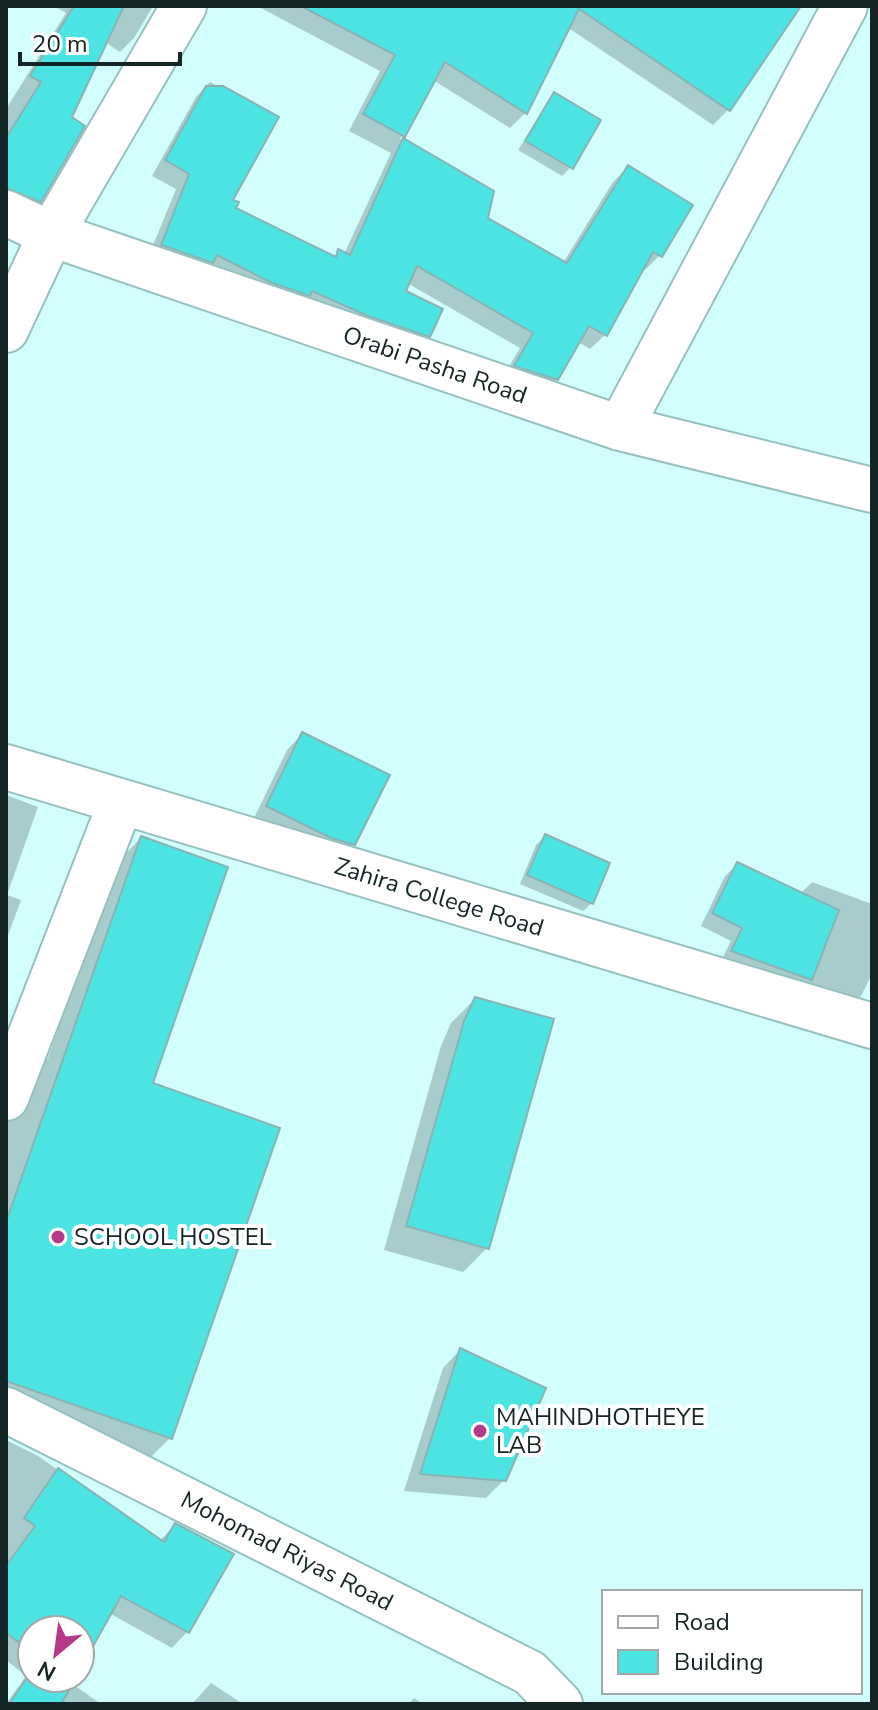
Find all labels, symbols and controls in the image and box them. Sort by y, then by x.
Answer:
scale bar [20,16,180,66]
text: 20 m [32,28,88,60]
street label: Orabi Pasha Road [339,319,531,411]
street label: Zahira College Road [330,850,548,944]
place label: SCHOOL HOSTEL [74,1221,272,1253]
marker: SCHOOL HOSTEL [49,1228,67,1246]
place label: MAHINDHOTHEYE LAB [496,1401,705,1461]
marker: MAHINDHOTHEYE LAB [471,1422,489,1440]
street label: Mohomad Riyas Road [175,1484,399,1618]
legend [602,1590,862,1694]
text: Road [674,1606,730,1638]
north arrow [16,1614,96,1694]
text: Building [674,1646,764,1678]
text: N [32,1654,61,1688]

